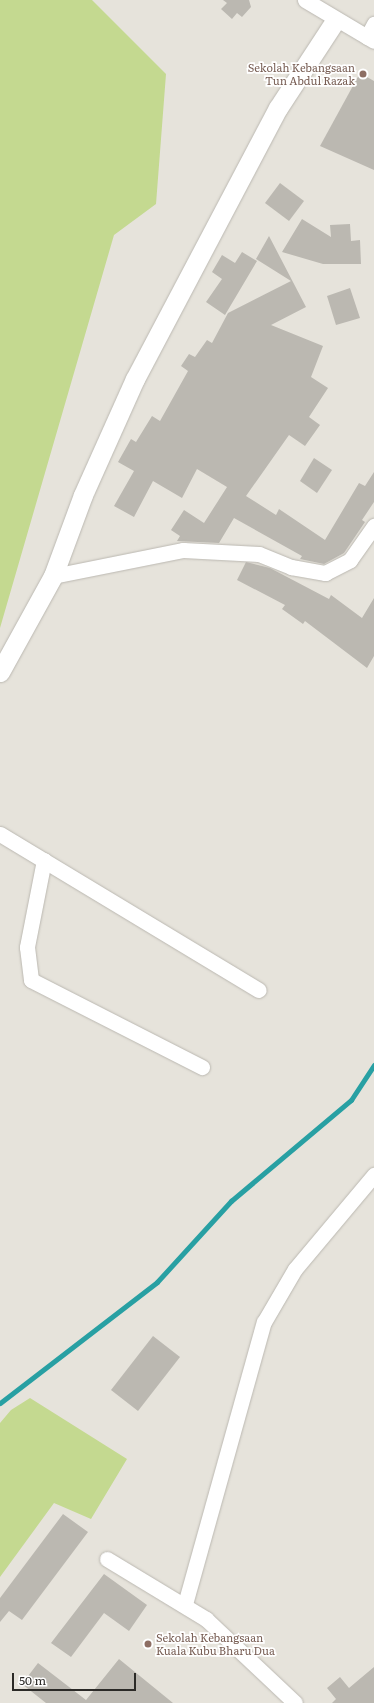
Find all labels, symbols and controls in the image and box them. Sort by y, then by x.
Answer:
place label: Sekolah Kebangsaan Tun Abdul Razak [248,61,355,87]
marker: Sekolah Kebangsaan Tun Abdul Razak [358,69,368,79]
place label: Sekolah Kebangsaan Kuala Kubu Bharu Dua [156,1631,275,1657]
marker: Sekolah Kebangsaan Kuala Kubu Bharu Dua [143,1639,153,1649]
scale bar [14,1665,138,1691]
text: 50 m [19,1671,46,1689]

